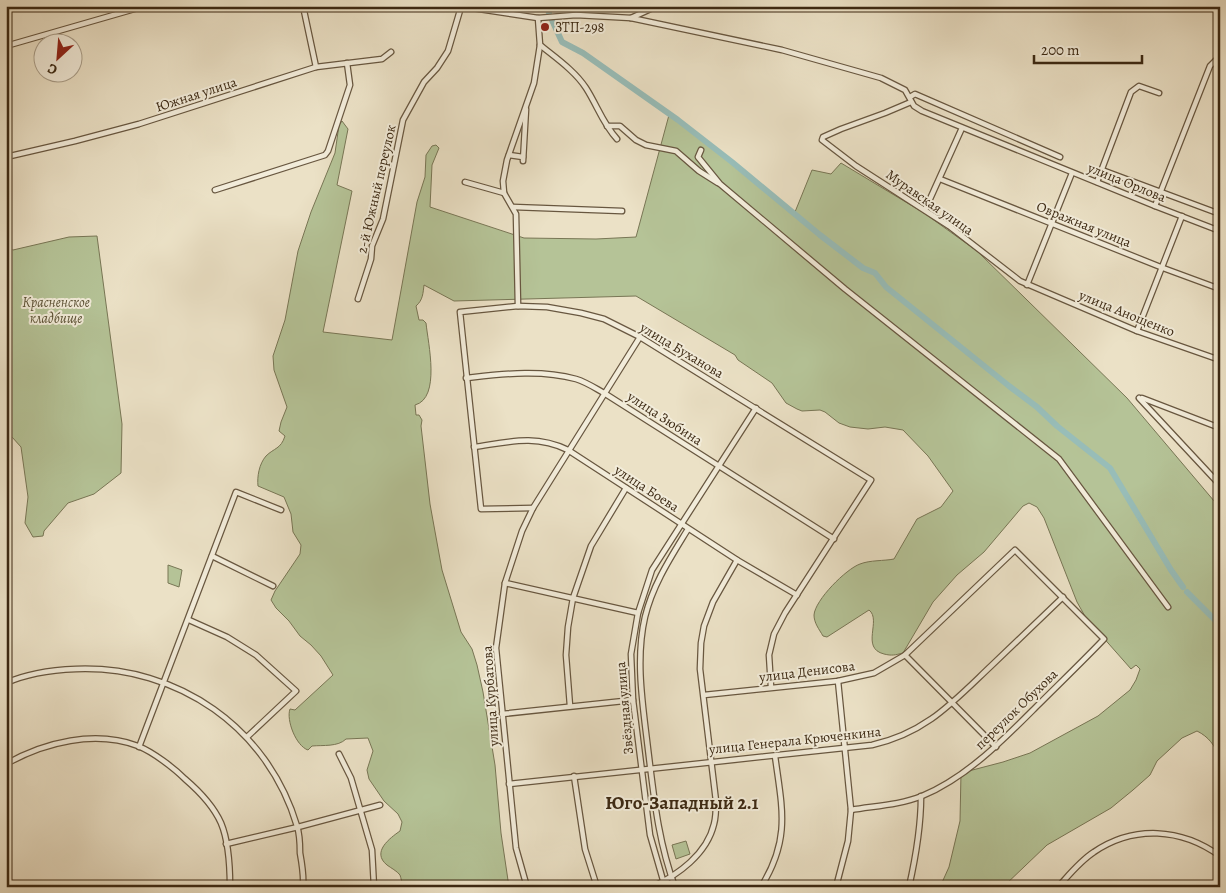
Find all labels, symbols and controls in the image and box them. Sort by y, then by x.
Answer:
place label: ЗТП-298 [555,18,605,37]
marker: ЗТП-298 [539,21,551,33]
north arrow [32,32,82,82]
scale bar [1034,32,1141,64]
text: 200 m [1041,40,1080,60]
text: С [44,59,61,80]
street label: Южная улица [153,72,240,117]
street label: 2-й Южный переулок [352,123,401,255]
street label: улица Орлова [1084,158,1169,207]
street label: Муравская улица [882,165,978,240]
street label: Овражная улица [1034,197,1134,252]
street label: улица Анощенко [1075,285,1178,341]
park label: Красненское кладбище [22,293,90,328]
street label: улица Буханова [635,317,728,383]
street label: улица Зюбина [623,386,706,450]
street label: улица Боева [610,460,683,517]
street label: улица Курбатова [477,644,504,748]
street label: улица Денисова [757,656,857,687]
street label: Звёздная улица [611,660,638,755]
street label: переулок Обухова [971,664,1062,754]
street label: улица Генерала Крюченкина [707,722,883,759]
district label: Юго-Западный 2.1 [605,790,759,816]

